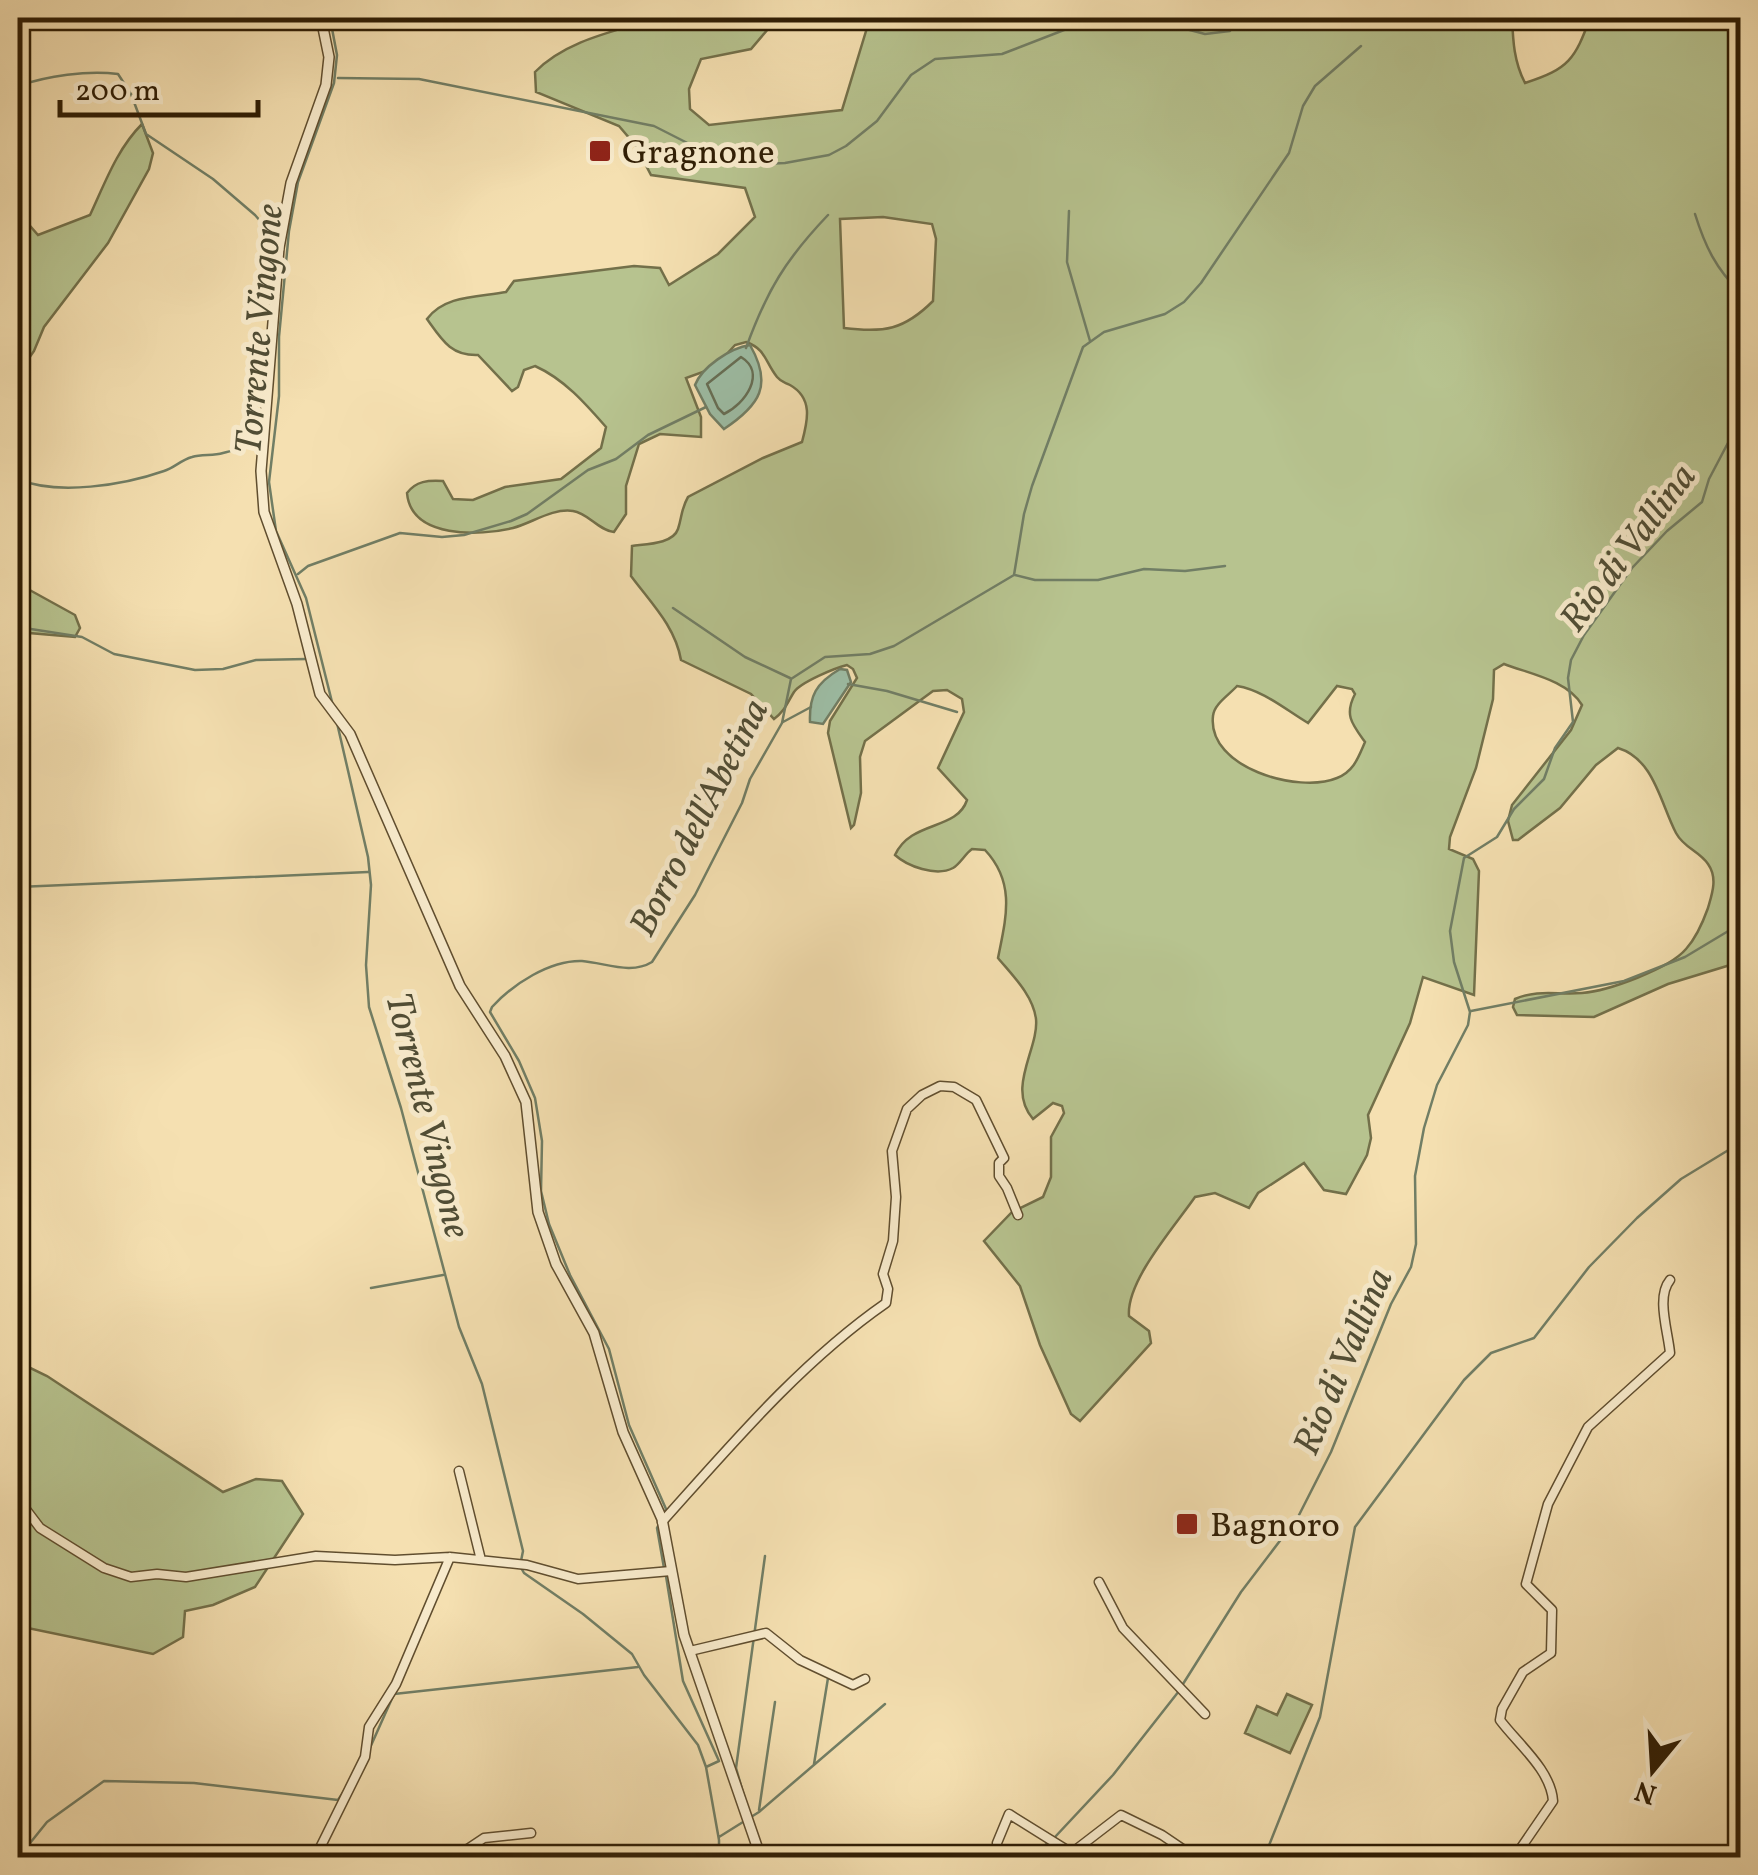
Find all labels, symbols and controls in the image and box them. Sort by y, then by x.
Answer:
scale bar [60,55,258,117]
text: 200 m [75,71,160,113]
place label: Gragnone [622,130,775,178]
marker: Gragnone [587,138,613,164]
water label: Torrente Vingone [224,202,299,457]
water label: Rio di Vallina [1549,454,1711,644]
water label: Borro dell'Abetina [618,691,784,947]
water label: Torrente Vingone [370,988,482,1244]
water label: Rio di Vallina [1282,1261,1408,1464]
place label: Bagnoro [1210,1503,1340,1551]
marker: Bagnoro [1174,1511,1200,1537]
north arrow [1603,1720,1703,1820]
text: N [1630,1770,1662,1813]

